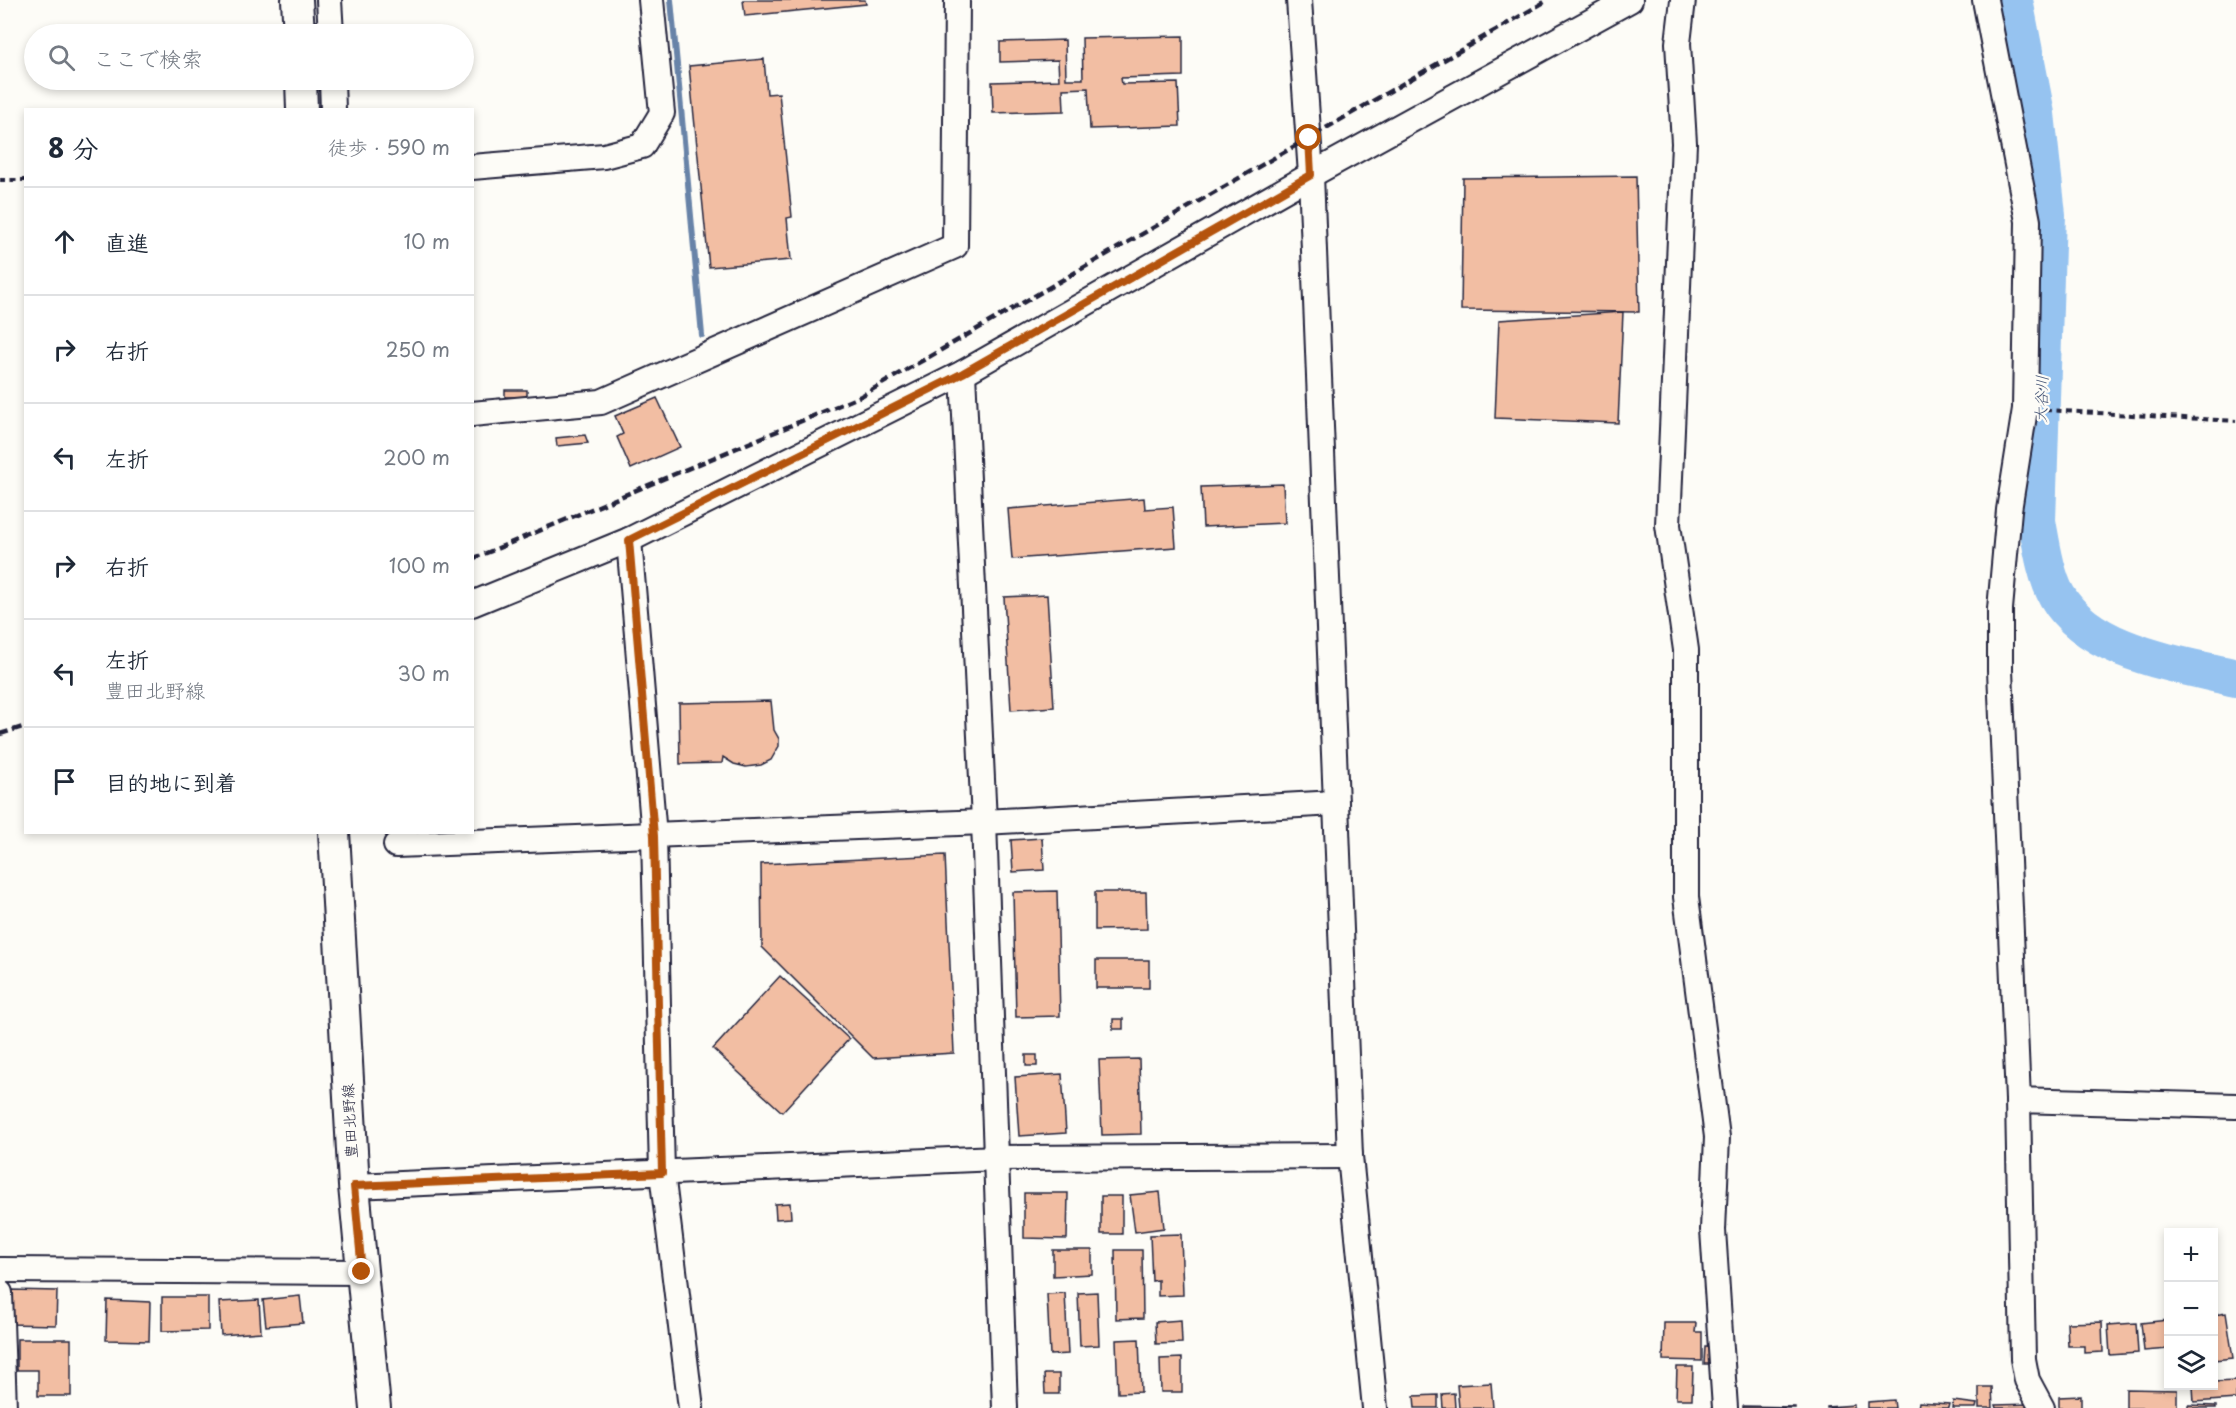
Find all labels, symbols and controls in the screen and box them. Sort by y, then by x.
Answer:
search box [24,24,474,90]
icon: search [45,41,78,74]
text: ここで検索 [93,41,203,74]
route start [1295,124,1321,150]
text: 8 分 [48,128,99,167]
text: 徒歩 · 590 m [328,132,450,162]
icon: ahead [48,225,81,258]
text: 直進 [105,225,149,258]
text: 10 m [403,226,450,256]
icon: right [48,333,81,366]
text: 右折 [105,333,149,366]
text: 250 m [386,334,450,364]
water label: 大谷川 [2027,375,2053,423]
icon: left [48,441,81,474]
text: 左折 [105,441,149,474]
text: 200 m [383,442,450,472]
icon: right [48,549,81,582]
text: 右折 [105,549,149,582]
text: 100 m [389,550,450,580]
text: 左折 [105,642,149,675]
icon: left [48,657,81,690]
text: 30 m [397,658,450,688]
text: 豊田北野線 [105,675,205,705]
icon: arrive [48,765,81,798]
text: 目的地に到着 [105,765,237,798]
street label: 豊田北野線 [335,1083,362,1159]
map controls [2164,1228,2218,1390]
button: + [2164,1228,2218,1282]
route end [348,1258,374,1284]
button: − [2164,1282,2218,1336]
button: layers [2164,1336,2218,1390]

